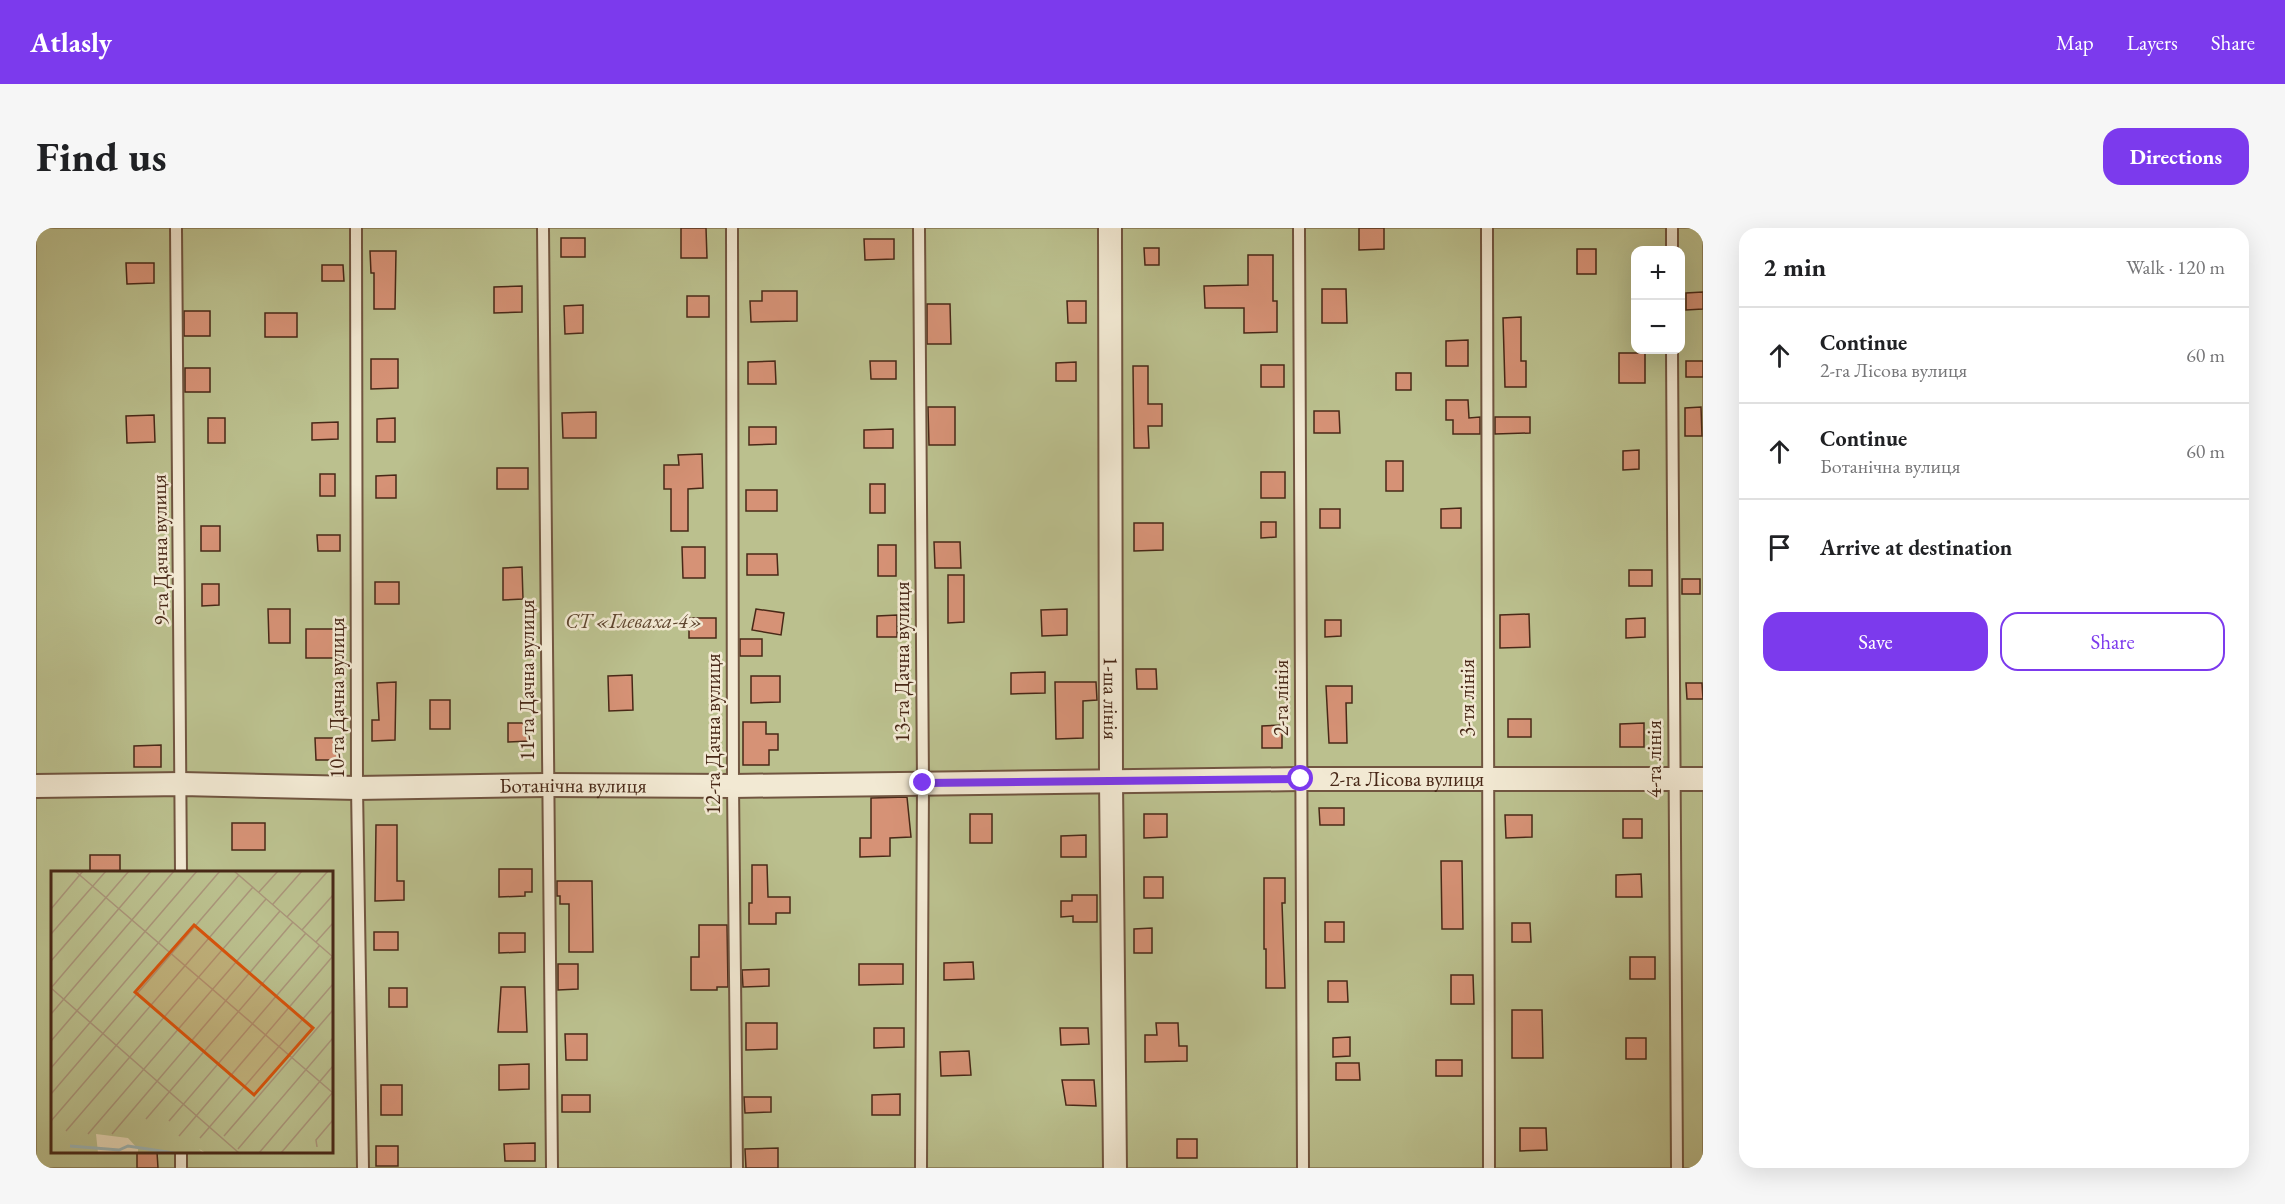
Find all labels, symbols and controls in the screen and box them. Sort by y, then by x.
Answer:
text: Atlasly [30,24,112,60]
text: Map [2056,29,2094,56]
text: Layers [2127,29,2178,56]
text: Share [2211,29,2255,56]
button: Directions [2103,128,2249,185]
text: Find us [36,129,167,184]
map controls [1631,246,1685,354]
button: + [1631,246,1685,300]
text: 2 min [1763,250,1826,284]
text: Walk · 120 m [2126,254,2225,280]
button: − [1631,300,1685,354]
text: Continue [1820,328,1907,357]
icon: ahead [1763,339,1796,372]
text: 60 m [2186,342,2225,368]
text: 2-га Лісова вулиця [1820,357,1967,383]
text: Continue [1820,424,1907,453]
icon: ahead [1763,435,1796,468]
text: 60 m [2186,438,2225,464]
text: Ботанічна вулиця [1820,453,1960,479]
street label: 9-та Дачна вулиця [145,474,174,626]
icon: arrive [1763,531,1796,564]
text: Arrive at destination [1820,533,2012,562]
street label: 13-та Дачна вулиця [888,581,915,743]
street label: 11-та Дачна вулиця [513,599,540,761]
park label: СТ «Глеваха-4» [565,607,703,634]
button: Save [1763,612,1988,671]
button: Share [2000,612,2225,671]
street label: 10-та Дачна вулиця [323,617,350,779]
street label: 12-та Дачна вулиця [699,653,726,815]
street label: 1-ша лінія [1098,656,1125,740]
street label: 3-тя лінія [1453,659,1480,737]
street label: 2-га лінія [1267,660,1294,736]
street label: 4-та лінія [1640,720,1667,798]
route start [1287,765,1313,791]
street label: 2-га Лісова вулиця [1330,765,1484,792]
route end [909,769,935,795]
street label: Ботанічна вулиця [499,771,647,799]
inset map [51,871,333,1153]

